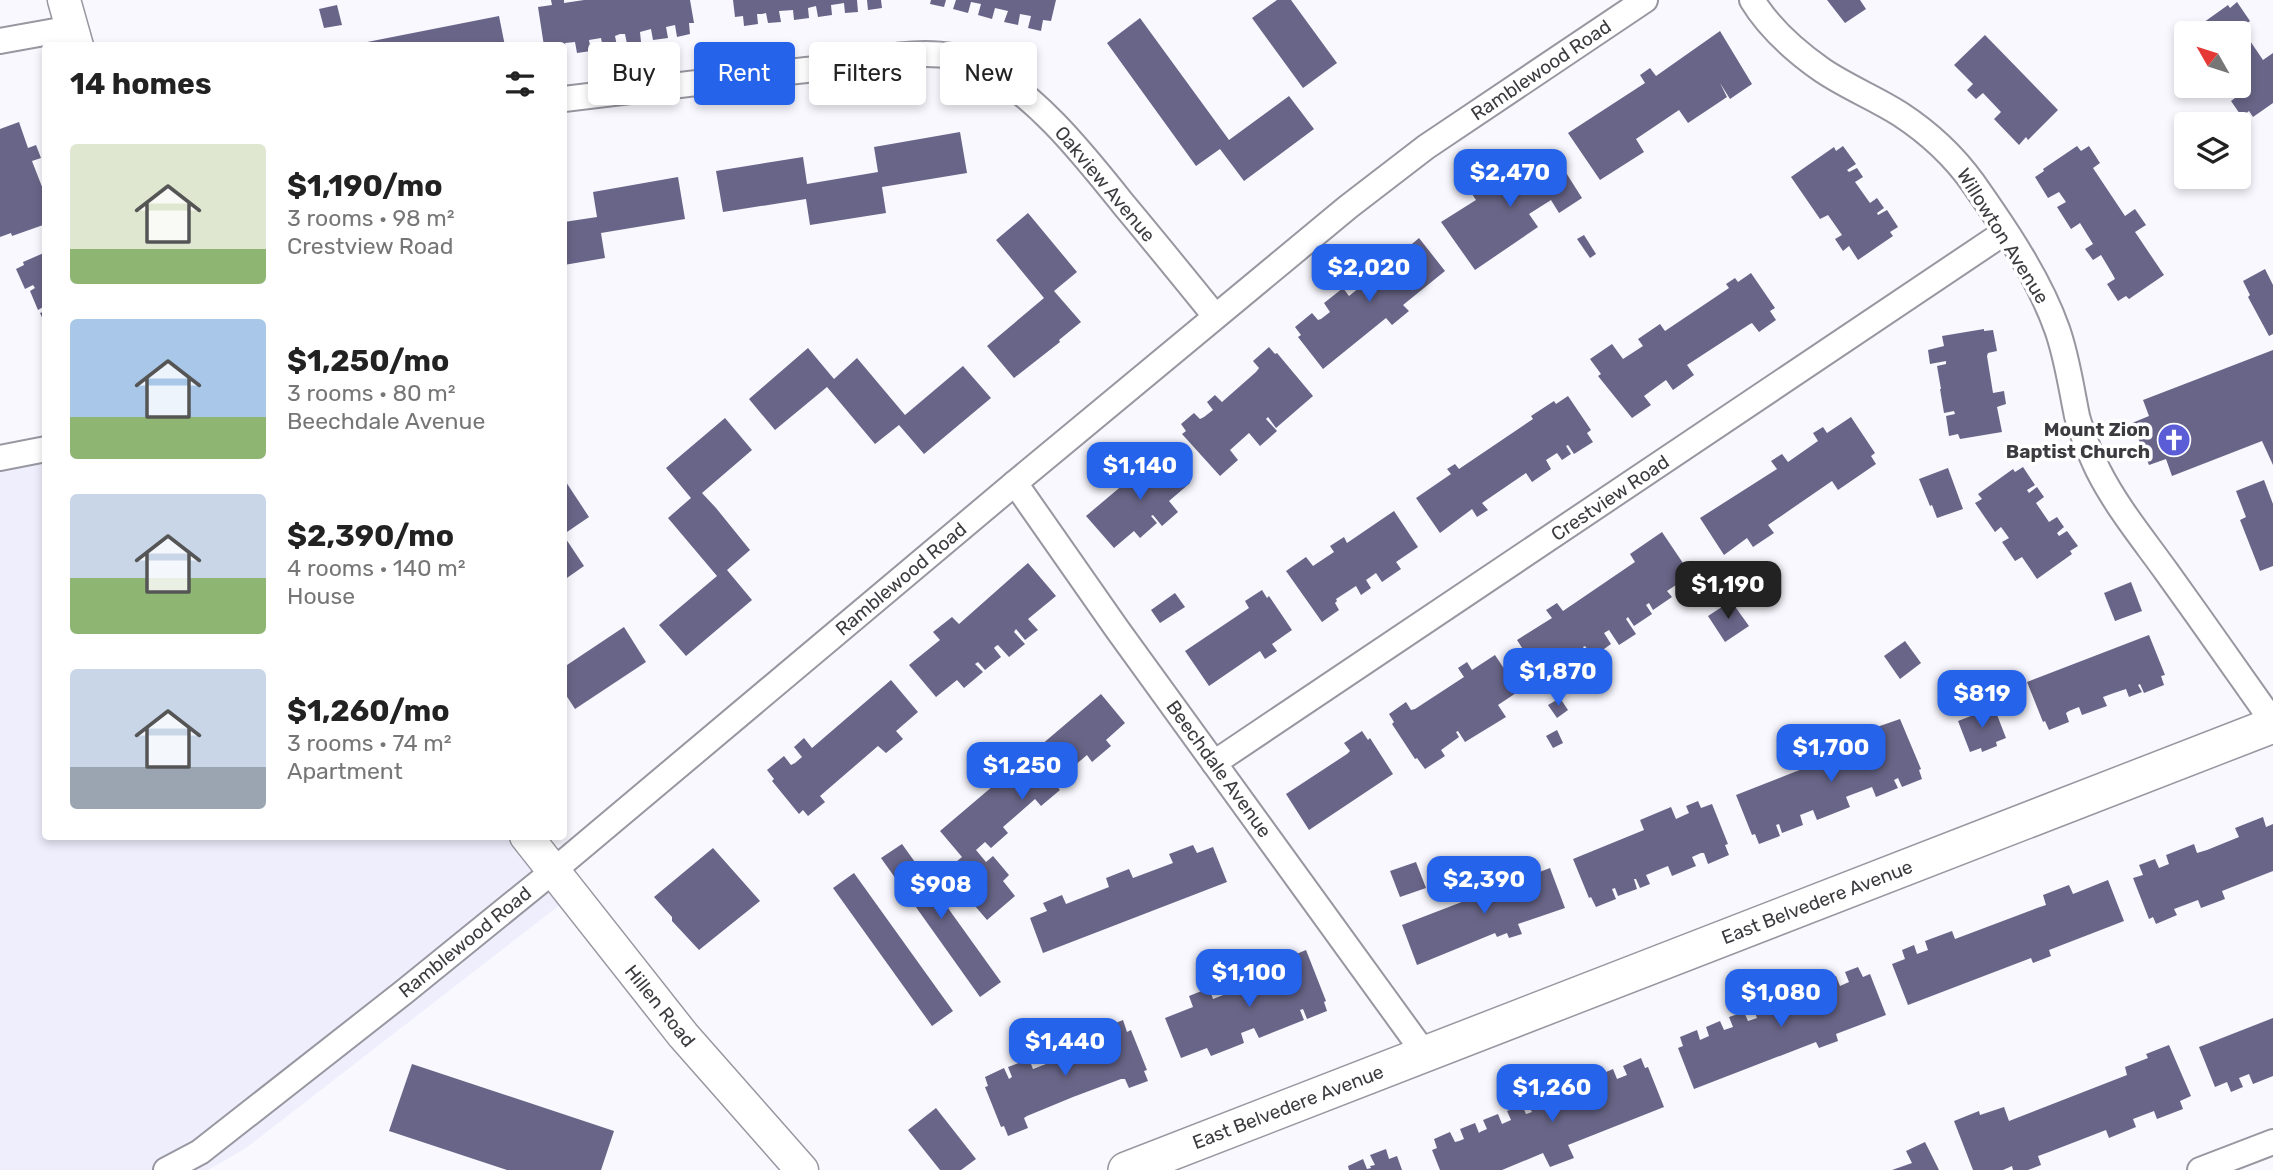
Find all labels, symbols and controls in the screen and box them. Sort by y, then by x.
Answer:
street label: Ramblewood Road [1467,15,1615,125]
north arrow [2174,21,2250,98]
map controls [2174,21,2251,189]
chip: Buy [588,42,680,105]
chip: Rent [694,42,795,105]
chip: Filters [809,42,926,105]
chip: New [940,42,1037,105]
icon: filters [501,65,539,103]
text: 14 homes [70,66,212,102]
button: layers [2174,112,2251,189]
street label: Oakview Avenue [1050,121,1160,247]
pin: $2,470 [1453,150,1567,209]
text: $2,470 [1470,158,1550,186]
street label: Willowton Avenue [1952,164,2054,308]
text: $1,190/mo [287,168,443,204]
icon: home [126,172,210,256]
text: 3 rooms · 98 m² [287,204,455,232]
text: Crestview Road [287,232,453,260]
pin: $2,020 [1312,244,1426,304]
text: $2,020 [1328,253,1410,281]
text: $1,250/mo [287,343,449,379]
icon: home [126,347,210,431]
text: 3 rooms · 80 m² [287,379,456,407]
text: Beechdale Avenue [287,407,485,435]
place label: Mount Zion Baptist Church [2006,418,2150,463]
church icon: Mount Zion Baptist Church [2155,421,2193,459]
pin: $1,140 [1083,442,1197,502]
street label: Crestview Road [1547,450,1673,546]
text: $1,140 [1103,451,1177,479]
text: $2,390/mo [287,518,454,554]
street label: Ramblewood Road [831,518,971,640]
icon: home [126,522,210,606]
text: 4 rooms · 140 m² [287,554,466,582]
pin: $1,190 [1671,562,1785,621]
text: $1,190 [1691,570,1765,598]
text: House [287,582,355,610]
pin: $1,870 [1501,648,1615,708]
text: $1,870 [1519,657,1597,685]
pin: $819 [1941,670,2023,730]
text: $819 [1953,679,2011,707]
text: $1,260/mo [287,693,450,729]
street label: Beechdale Avenue [1162,696,1276,842]
icon: home [126,697,210,781]
pin: $1,700 [1774,724,1888,784]
text: 3 rooms · 74 m² [287,729,452,757]
text: $1,700 [1793,733,1869,761]
pin: $1,250 [965,742,1079,802]
text: $1,250 [983,751,1061,779]
text: Apartment [287,757,403,785]
street label: East Belvedere Avenue [1718,855,1916,949]
pin: $2,390 [1427,856,1541,916]
pin: $908 [900,862,982,921]
text: $2,390 [1443,865,1525,893]
text: $908 [910,870,972,898]
street label: Ramblewood Road [394,881,536,1003]
pin: $1,100 [1192,950,1306,1009]
text: $1,100 [1212,958,1286,986]
street label: Hillen Road [620,960,700,1052]
pin: $1,080 [1724,970,1838,1029]
text: $1,080 [1741,978,1821,1006]
pin: $1,440 [1008,1018,1122,1078]
text: $1,440 [1025,1027,1105,1055]
street label: East Belvedere Avenue [1189,1060,1387,1154]
pin: $1,260 [1495,1064,1609,1124]
text: $1,260 [1513,1073,1591,1101]

